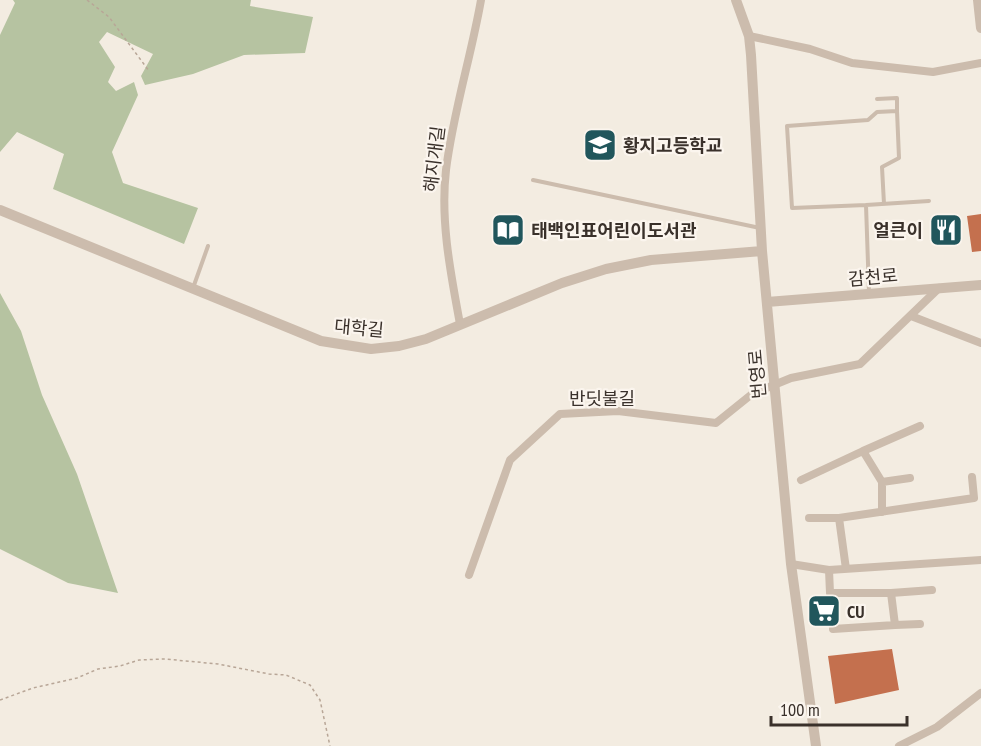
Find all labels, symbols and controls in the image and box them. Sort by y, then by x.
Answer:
street label: 해지개길 [419,125,449,193]
school or university icon: 황지고등학교 [582,127,618,163]
place label: 황지고등학교 [623,134,722,157]
library icon: 태백인표어린이도서관 [490,212,526,248]
restaurant icon: 얼큰이 [928,212,964,248]
place label: 태백인표어린이도서관 [531,219,697,242]
place label: 얼큰이 [873,219,923,242]
street label: 감천로 [847,263,899,291]
street label: 대학길 [333,314,385,342]
street label: 번영로 [743,348,771,400]
street label: 반딧불길 [569,387,635,410]
supermarket icon: CU [806,593,842,629]
place label: CU [847,600,865,623]
scale bar [771,689,908,727]
text: 100 m [780,698,820,721]

